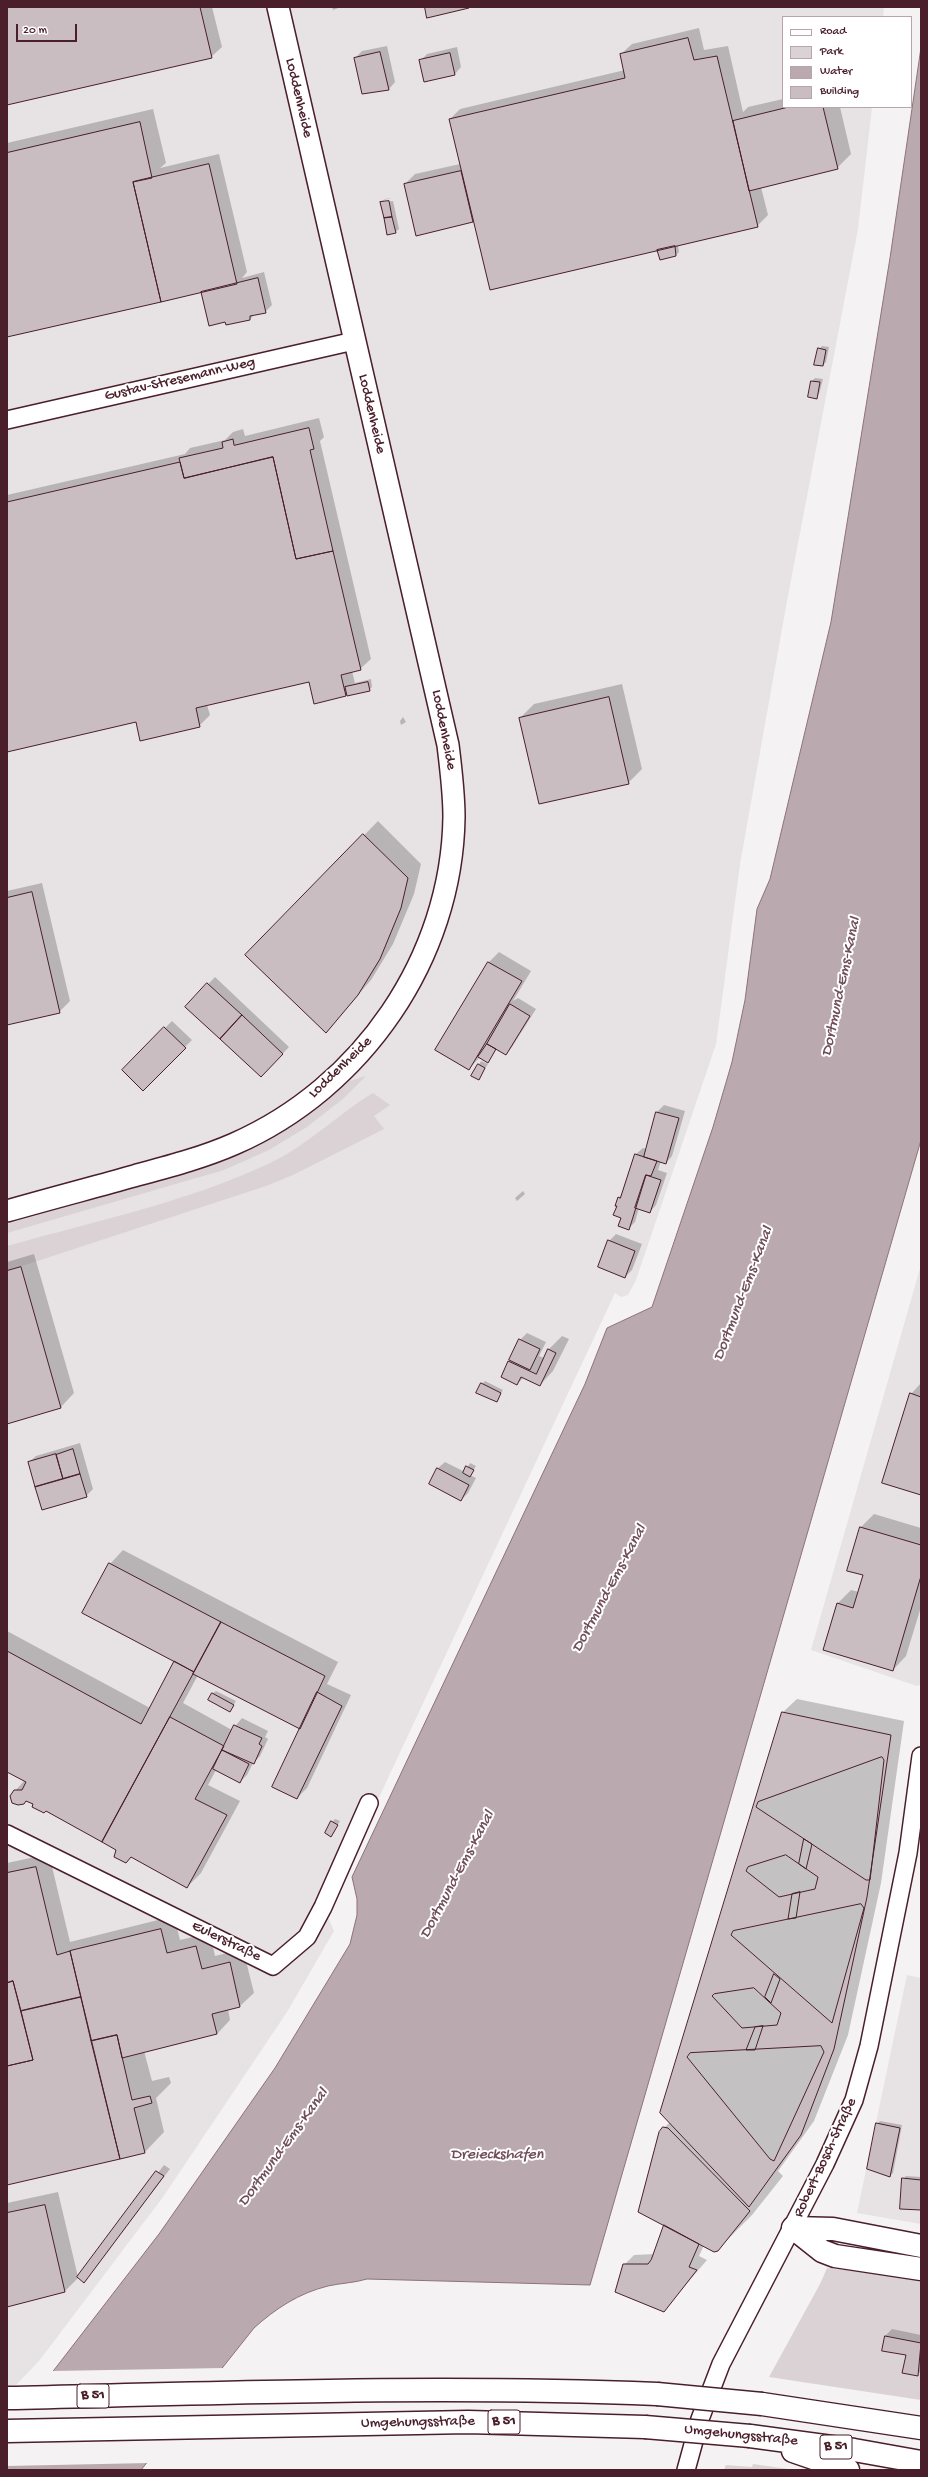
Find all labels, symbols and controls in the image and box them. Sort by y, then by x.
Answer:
scale bar [18,16,79,42]
legend [782,16,912,108]
text: 20 m [23,24,47,38]
text: Road [820,25,846,39]
text: Park [820,45,843,59]
street label: Loddenheide [280,56,316,140]
text: Water [820,65,852,79]
text: Building [820,85,859,99]
street label: Gustav-Stresemann-Weg [103,354,257,406]
street label: Loddenheide [353,372,389,456]
street label: Loddenheide [426,688,460,772]
water label: Dortmund-Ems-Kanal [818,916,866,1058]
street label: Loddenheide [306,1033,376,1103]
water label: Dortmund-Ems-Kanal [710,1224,778,1364]
water label: Dortmund-Ems-Kanal [568,1522,652,1656]
water label: Dortmund-Ems-Kanal [416,1808,500,1942]
street label: Eulerstraße [188,1917,264,1967]
water label: Dortmund-Ems-Kanal [235,2085,333,2211]
street label: Robert-Bosch-Straße [790,2095,862,2221]
water label: Dreieckshafen [451,2146,543,2166]
road number: B 51 [77,2384,109,2408]
road number: B 51 [488,2410,520,2434]
street label: Umgehungsstraße [361,2413,475,2433]
street label: Umgehungsstraße [683,2421,799,2451]
road number: B 51 [820,2435,852,2459]

